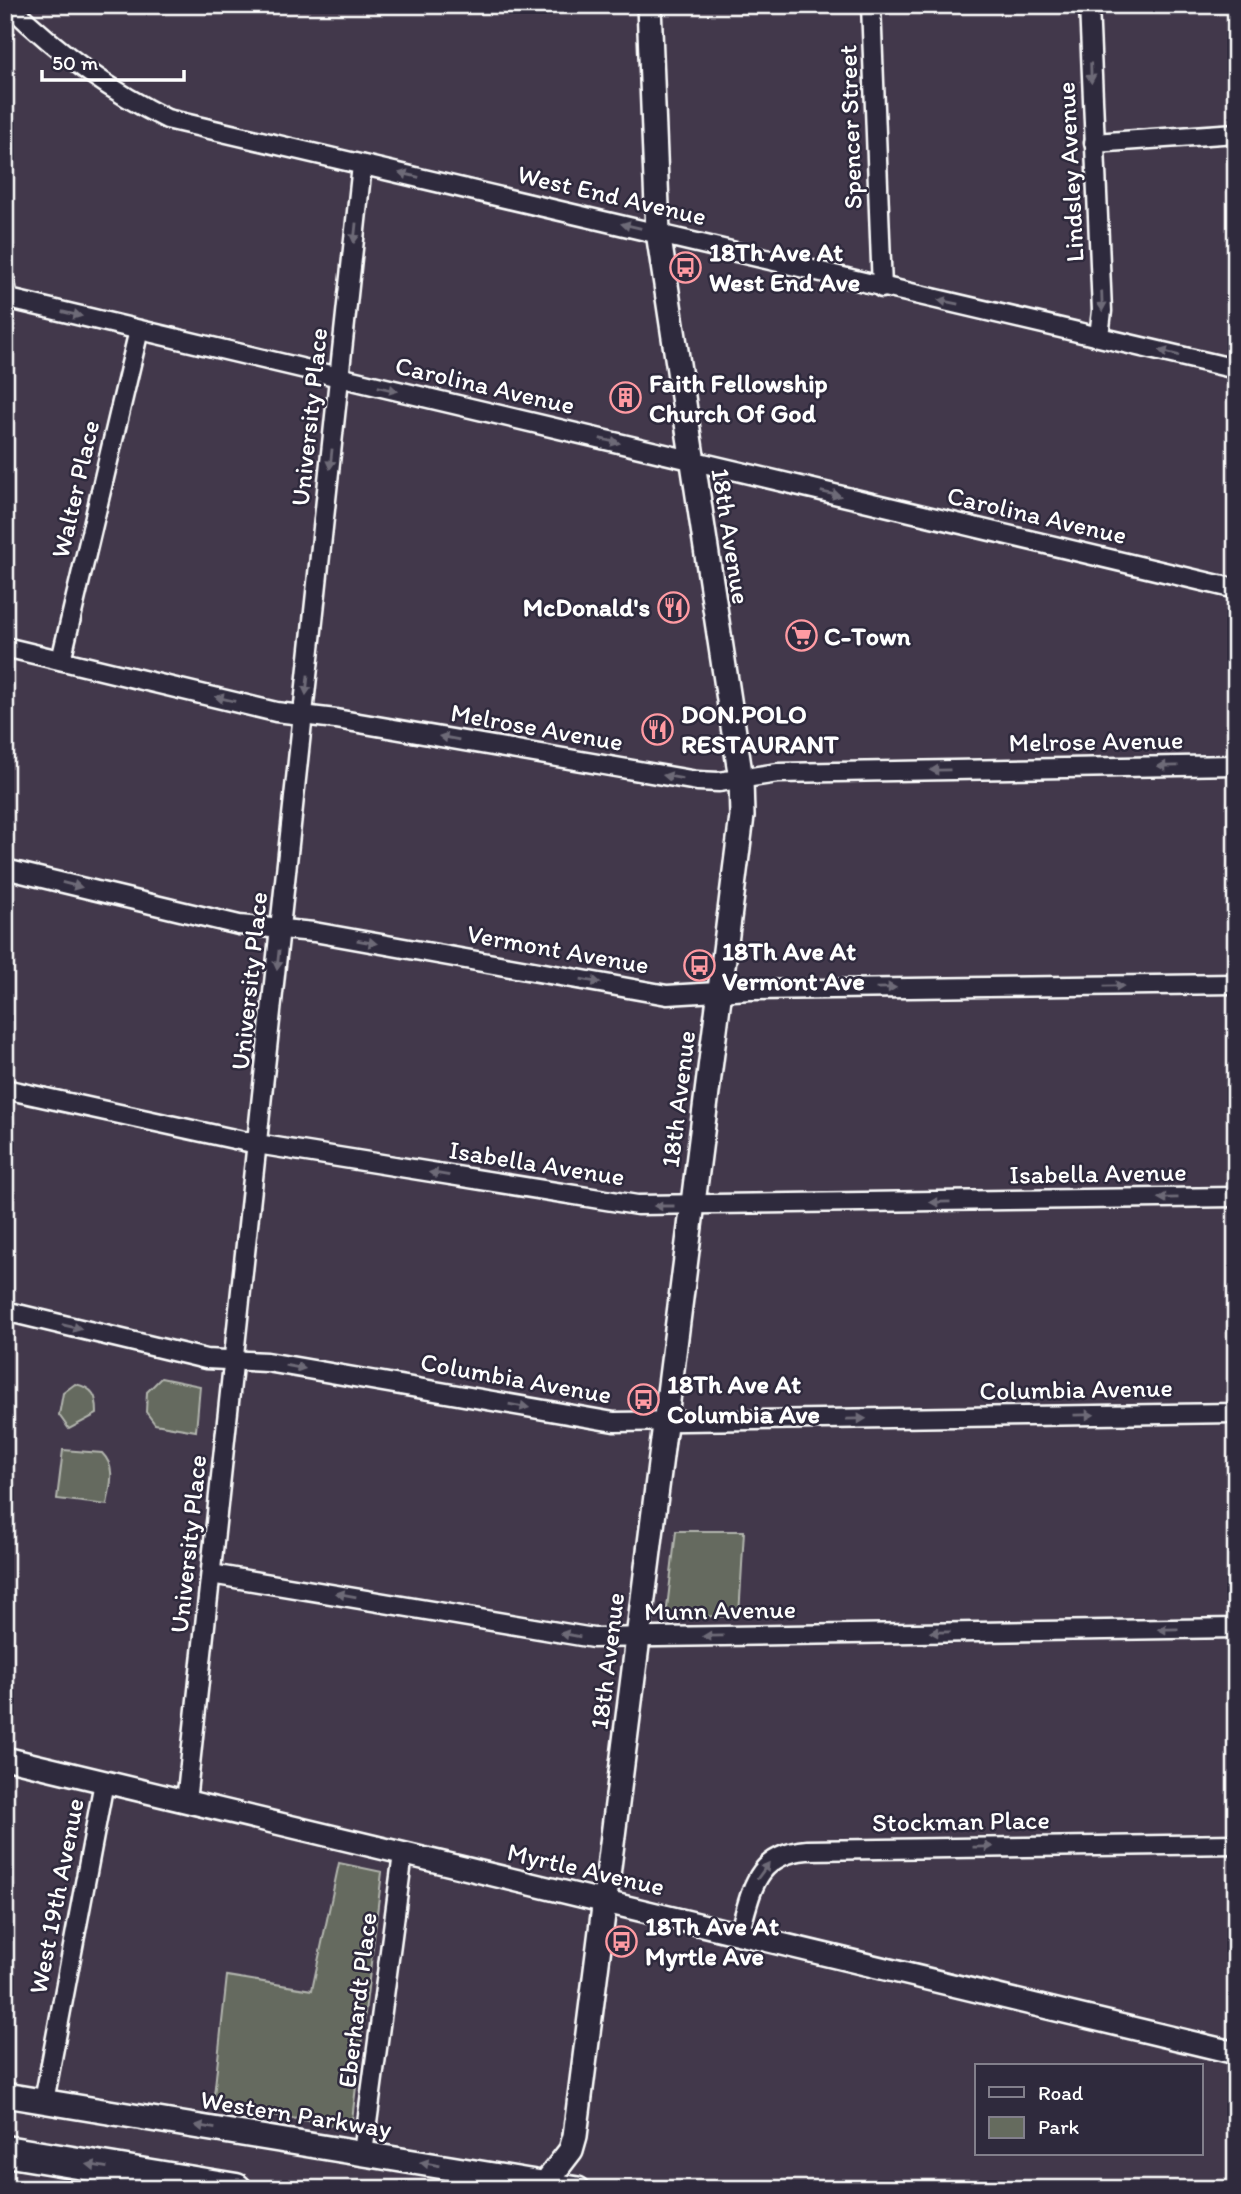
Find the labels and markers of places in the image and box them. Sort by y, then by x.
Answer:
place label: 18Th Ave At West End Ave [709,236,860,298]
bus stop icon: 18Th Ave At West End Ave [669,250,703,284]
place label: Faith Fellowship Church Of God [649,367,828,429]
building icon: Faith Fellowship Church Of God [609,381,643,415]
restaurant icon: McDonald's [656,590,690,624]
place label: McDonald's [523,591,650,623]
supermarket icon: C-Town [784,619,818,653]
place label: C-Town [824,620,911,652]
place label: DON.POLO RESTAURANT [681,698,839,760]
restaurant icon: DON.POLO RESTAURANT [641,712,675,746]
place label: 18Th Ave At Vermont Ave [722,935,865,997]
bus stop icon: 18Th Ave At Vermont Ave [682,949,716,983]
place label: 18Th Ave At Columbia Ave [667,1368,820,1430]
bus stop icon: 18Th Ave At Columbia Ave [627,1382,661,1416]
place label: 18Th Ave At Myrtle Ave [645,1910,779,1972]
bus stop icon: 18Th Ave At Myrtle Ave [605,1924,639,1958]

